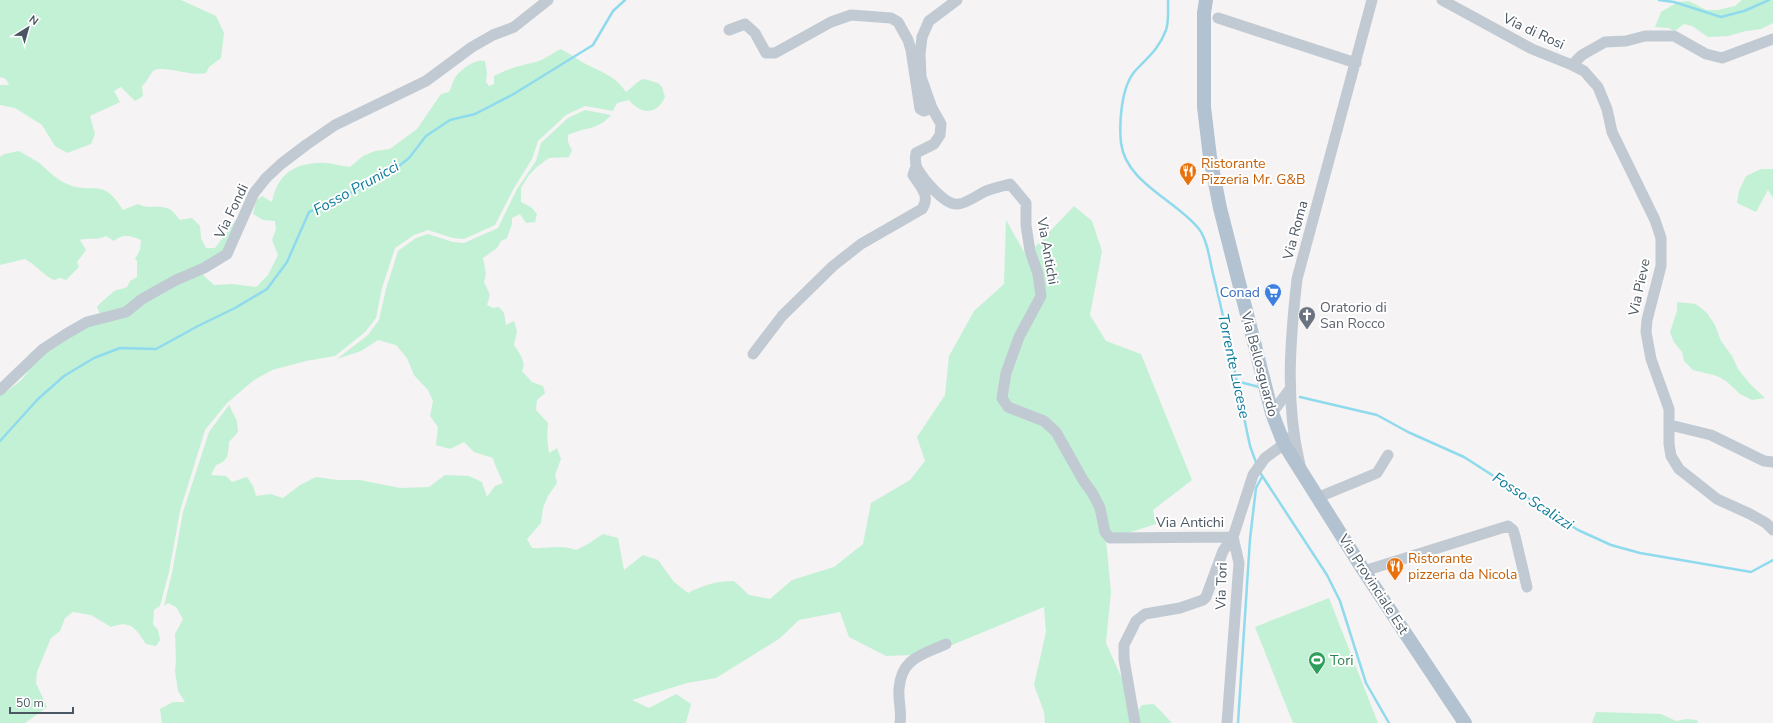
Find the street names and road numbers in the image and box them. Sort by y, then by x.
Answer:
street label: Via di Rosi [1499,8,1568,54]
street label: Via Fondi [210,181,253,243]
street label: Via Roma [1278,199,1312,263]
street label: Via Antichi [1032,215,1063,286]
street label: Via Pieve [1624,257,1655,318]
street label: Via Bellosguardo [1236,309,1283,419]
street label: Via Antichi [1155,513,1224,532]
street label: Via Provinciale Est [1334,530,1413,638]
street label: Via Tori [1211,562,1232,611]

